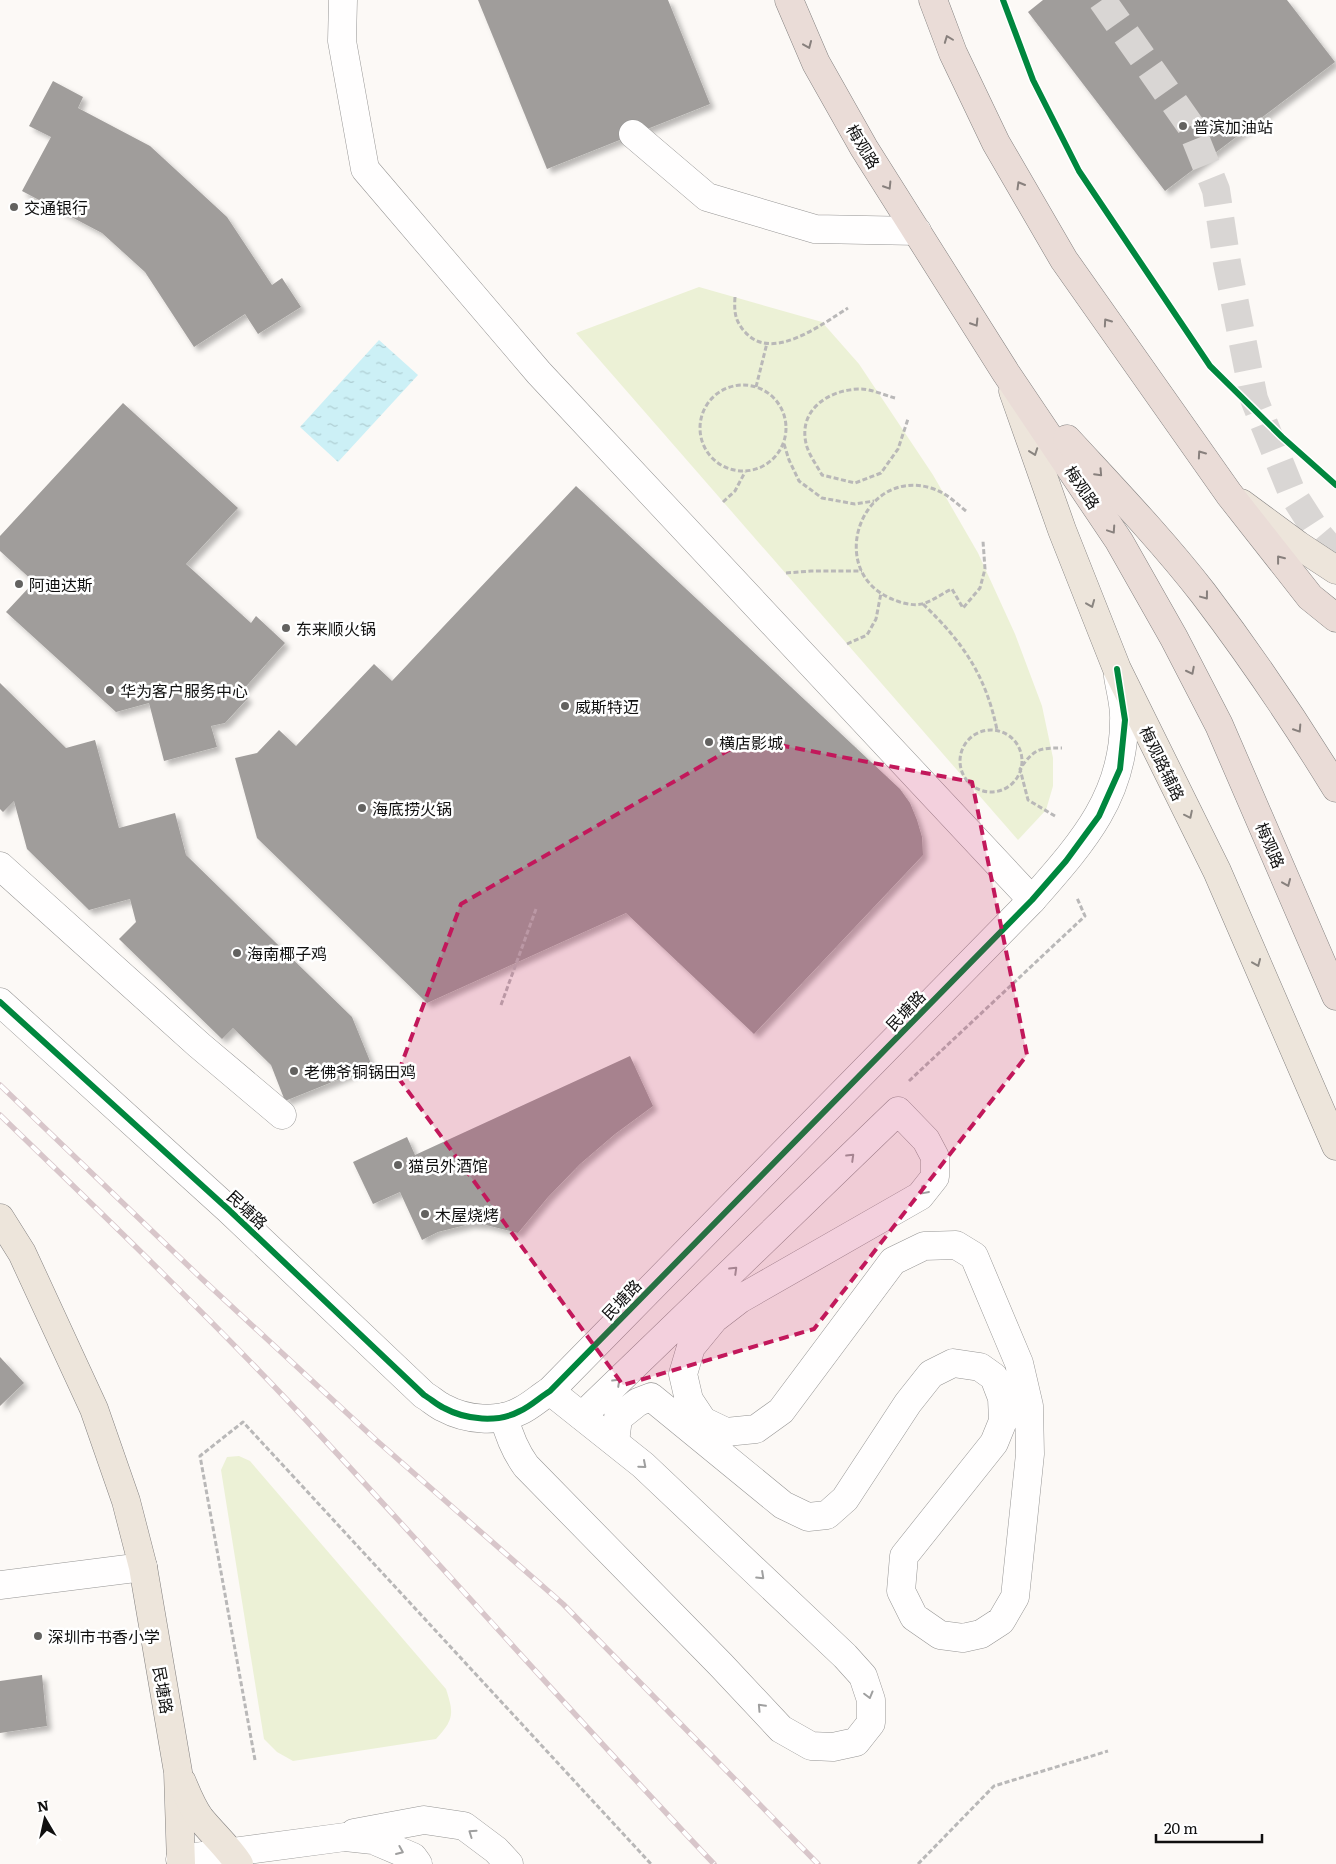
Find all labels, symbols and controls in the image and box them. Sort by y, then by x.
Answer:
one-way arrow [944,36,954,44]
one-way arrow [801,40,812,49]
place label: 普滨加油站 [1193,114,1273,138]
street label: 梅观路 [841,119,887,173]
marker: 普滨加油站 [1177,120,1189,132]
one-way arrow [882,180,891,189]
one-way arrow [1017,181,1027,190]
place label: 交通银行 [24,195,88,219]
marker: 交通银行 [8,201,20,213]
one-way arrow [968,318,978,327]
one-way arrow [1104,318,1113,328]
one-way arrow [1028,447,1038,456]
one-way arrow [1198,451,1207,460]
street label: 梅观路 [1060,460,1106,514]
one-way arrow [1093,468,1102,477]
one-way arrow [1106,524,1115,533]
one-way arrow [1278,556,1286,565]
place label: 阿迪达斯 [29,572,93,596]
marker: 阿迪达斯 [13,578,25,590]
one-way arrow [1199,590,1207,599]
one-way arrow [1085,599,1095,608]
place label: 东来顺火锅 [296,616,376,640]
marker: 东来顺火锅 [280,622,292,634]
one-way arrow [1185,666,1195,675]
place label: 华为客户服务中心 [120,678,248,702]
marker: 华为客户服务中心 [104,684,116,696]
place label: 威斯特迈 [575,694,639,718]
marker: 威斯特迈 [559,700,571,712]
street label: 梅观路辅路 [1135,722,1191,804]
one-way arrow [1292,724,1301,733]
place label: 横店影城 [719,730,783,754]
marker: 横店影城 [703,736,715,748]
place label: 海底捞火锅 [372,796,452,820]
marker: 海底捞火锅 [356,802,368,814]
one-way arrow [1183,810,1193,819]
street label: 梅观路 [1251,818,1291,872]
one-way arrow [1281,878,1292,887]
place label: 海南椰子鸡 [247,941,327,965]
marker: 海南椰子鸡 [231,947,243,959]
one-way arrow [1250,958,1261,967]
street label: 民塘路 [880,984,930,1036]
place label: 老佛爷铜锅田鸡 [304,1059,416,1083]
marker: 老佛爷铜锅田鸡 [288,1065,300,1077]
place label: 猫员外酒馆 [408,1153,488,1177]
one-way arrow [846,1154,855,1163]
marker: 猫员外酒馆 [392,1159,404,1171]
street label: 民塘路 [222,1184,274,1234]
one-way arrow [920,1186,929,1195]
place label: 木屋烧烤 [435,1202,499,1226]
marker: 木屋烧烤 [419,1208,431,1220]
one-way arrow [728,1267,737,1276]
street label: 民塘路 [596,1273,646,1325]
one-way arrow [611,1379,620,1388]
one-way arrow [637,1459,646,1468]
one-way arrow [756,1570,765,1579]
place label: 深圳市书香小学 [48,1624,160,1648]
marker: 深圳市书香小学 [32,1630,44,1642]
street label: 民塘路 [148,1664,180,1716]
one-way arrow [863,1690,874,1699]
one-way arrow [758,1704,767,1713]
north arrow [20,1794,70,1844]
text: N [35,1794,50,1816]
scale bar [1156,1812,1262,1844]
text: 20 m [1164,1816,1198,1839]
one-way arrow [469,1830,478,1838]
one-way arrow [395,1845,404,1856]

